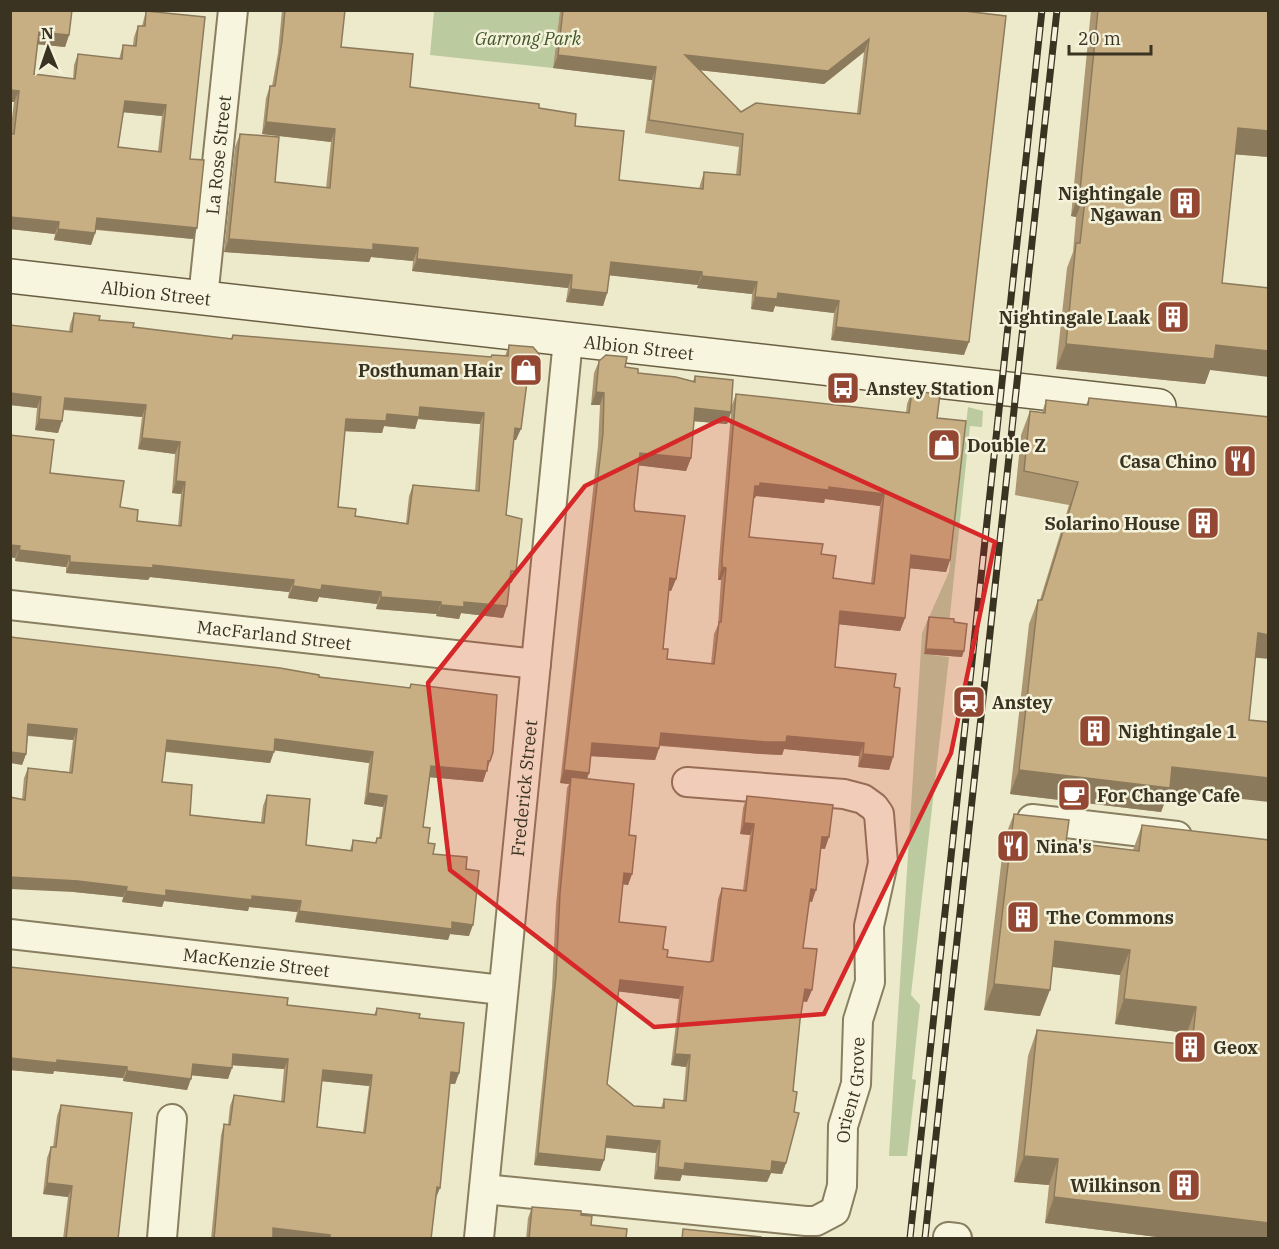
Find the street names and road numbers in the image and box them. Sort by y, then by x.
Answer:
street label: La Rose Street [200,94,236,216]
street label: Albion Street [100,275,212,310]
street label: Albion Street [583,330,695,365]
street label: MacFarland Street [196,615,353,655]
street label: Frederick Street [505,719,542,858]
street label: MacKenzie Street [182,942,331,982]
street label: Orient Grove [831,1037,869,1143]

